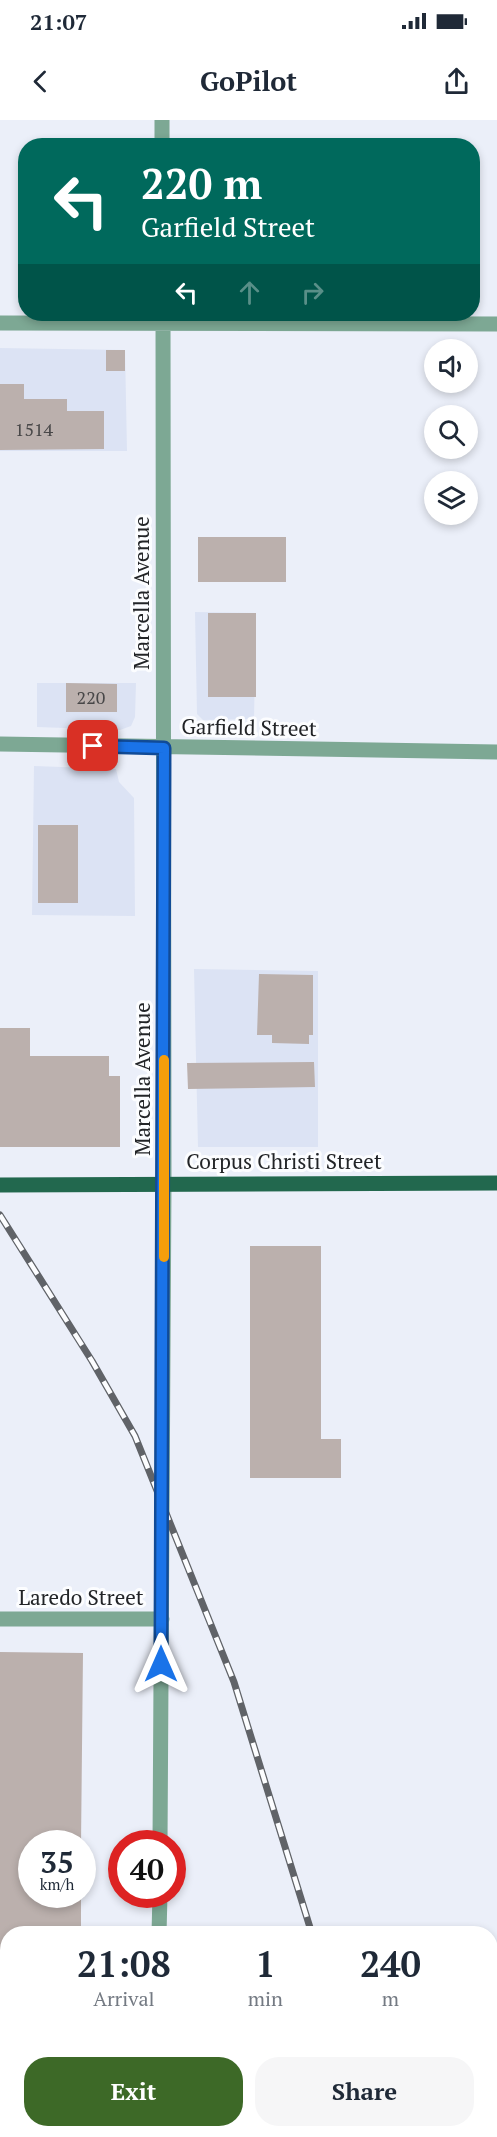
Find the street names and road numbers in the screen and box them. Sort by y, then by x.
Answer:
street label: Marcella Avenue [127,516,155,670]
street label: Garfield Street [181,712,317,742]
street label: Marcella Avenue [128,1002,156,1156]
street label: Corpus Christi Street [186,1147,382,1175]
street label: Laredo Street [18,1583,144,1611]

